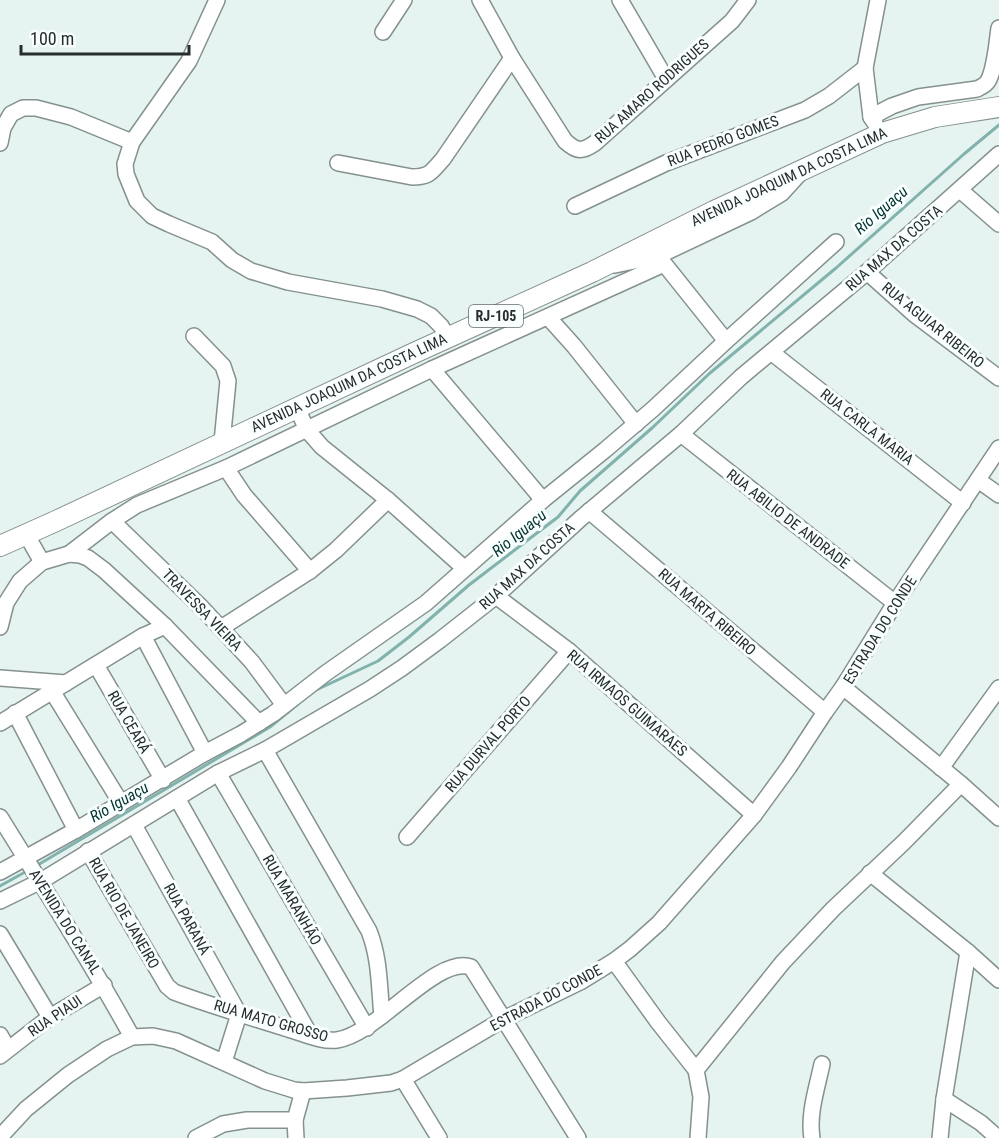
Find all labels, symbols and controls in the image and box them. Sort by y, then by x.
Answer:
scale bar [21,18,189,56]
text: 100 m [30,28,74,49]
street label: RUA AMARO RODRIGUES [591,35,713,147]
street label: RUA PEDRO GOMES [665,111,781,170]
street label: AVENIDA JOAQUIM DA COSTA LIMA [688,123,890,230]
water label: Rio Iguaçu [850,181,912,238]
street label: RUA MAX DA COSTA [842,201,946,295]
street label: RUA AGUIAR RIBEIRO [878,278,988,372]
road number: RJ-105 [469,305,523,327]
street label: AVENIDA JOAQUIM DA COSTA LIMA [248,329,450,436]
street label: RUA CARLA MARIA [817,385,917,469]
street label: RUA ABILIO DE ANDRADE [723,465,853,573]
water label: Rio Iguaçu [488,505,550,561]
street label: RUA MAX DA COSTA [476,518,579,613]
street label: TRAVESSA VIEIRA [158,565,246,655]
street label: RUA MARTA RIBEIRO [655,565,759,659]
street label: ESTRADA DO CONDE [840,573,920,687]
street label: RUA IRMAOS GUIMARAES [563,646,691,760]
street label: RUA CEARÁ [104,687,154,757]
street label: RUA DURVAL PORTO [441,692,535,796]
water label: Rio Iguaçu [86,777,152,826]
street label: RUA MARANHÃO [259,852,325,948]
street label: RUA RIO DE JANEIRO [85,854,163,972]
street label: AVENIDA DO CANAL [25,866,105,978]
street label: RUA PARANÁ [160,880,214,958]
street label: ESTRADA DO CONDE [487,961,605,1035]
street label: RUA PIAUI [25,991,85,1041]
street label: RUA MATO GROSSO [212,996,330,1046]

